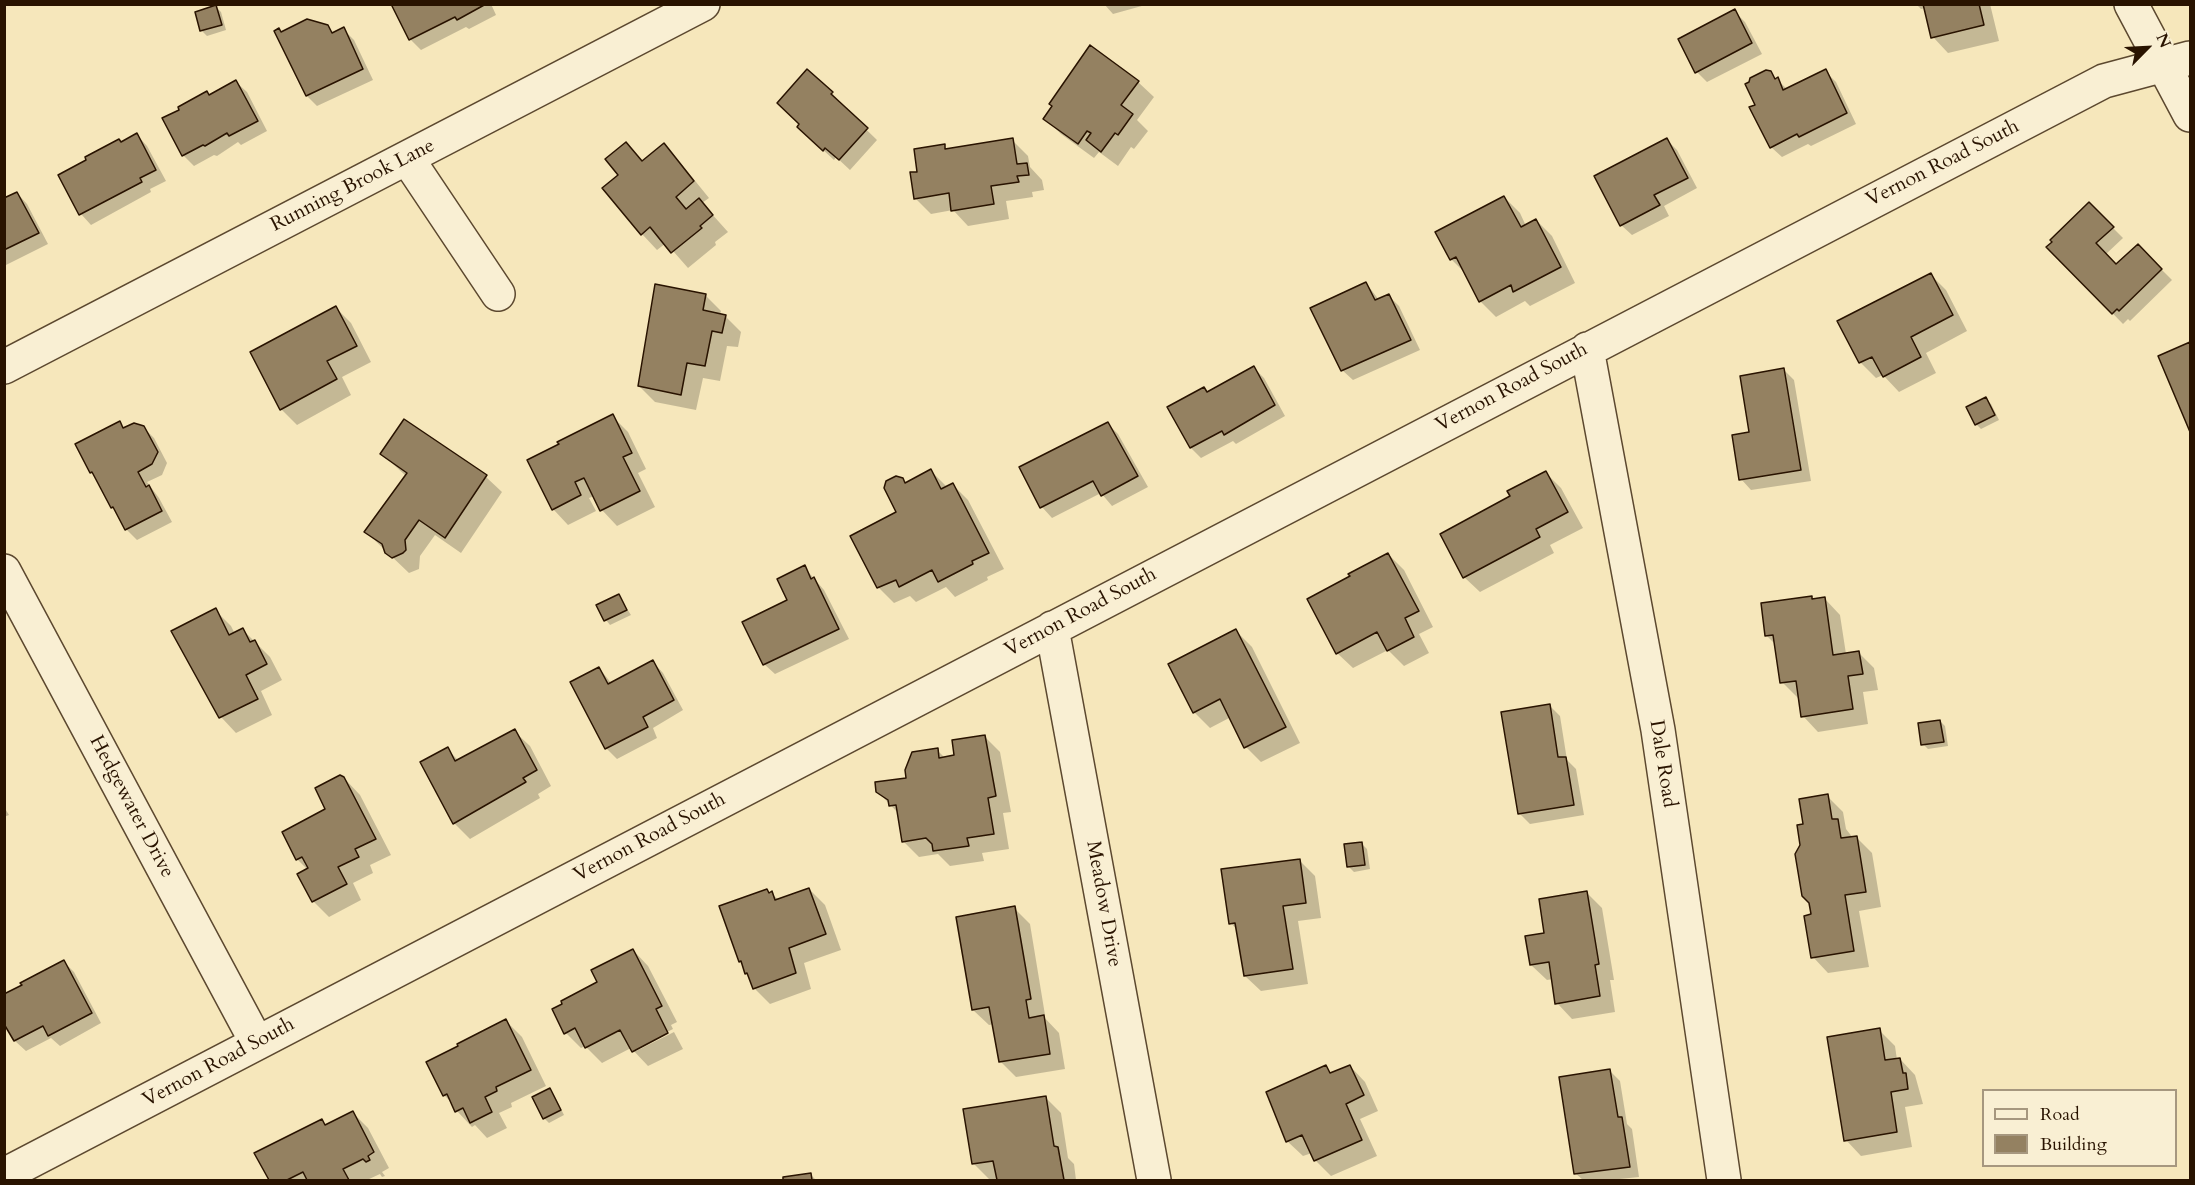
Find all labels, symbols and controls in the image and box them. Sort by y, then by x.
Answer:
north arrow [2117,18,2177,78]
text: N [2151,30,2176,51]
street label: Vernon Road South [1863,115,2023,213]
street label: Running Brook Lane [267,134,439,238]
street label: Vernon Road South [1432,338,1592,438]
street label: Vernon Road South [1001,563,1161,663]
street label: Dale Road [1643,718,1681,810]
street label: Hedgewater Drive [83,732,179,882]
street label: Vernon Road South [570,788,730,888]
street label: Meadow Drive [1080,839,1126,969]
street label: Vernon Road South [139,1013,299,1113]
legend [1982,1089,2177,1167]
text: Road [2040,1102,2080,1127]
text: Building [2040,1132,2107,1157]

